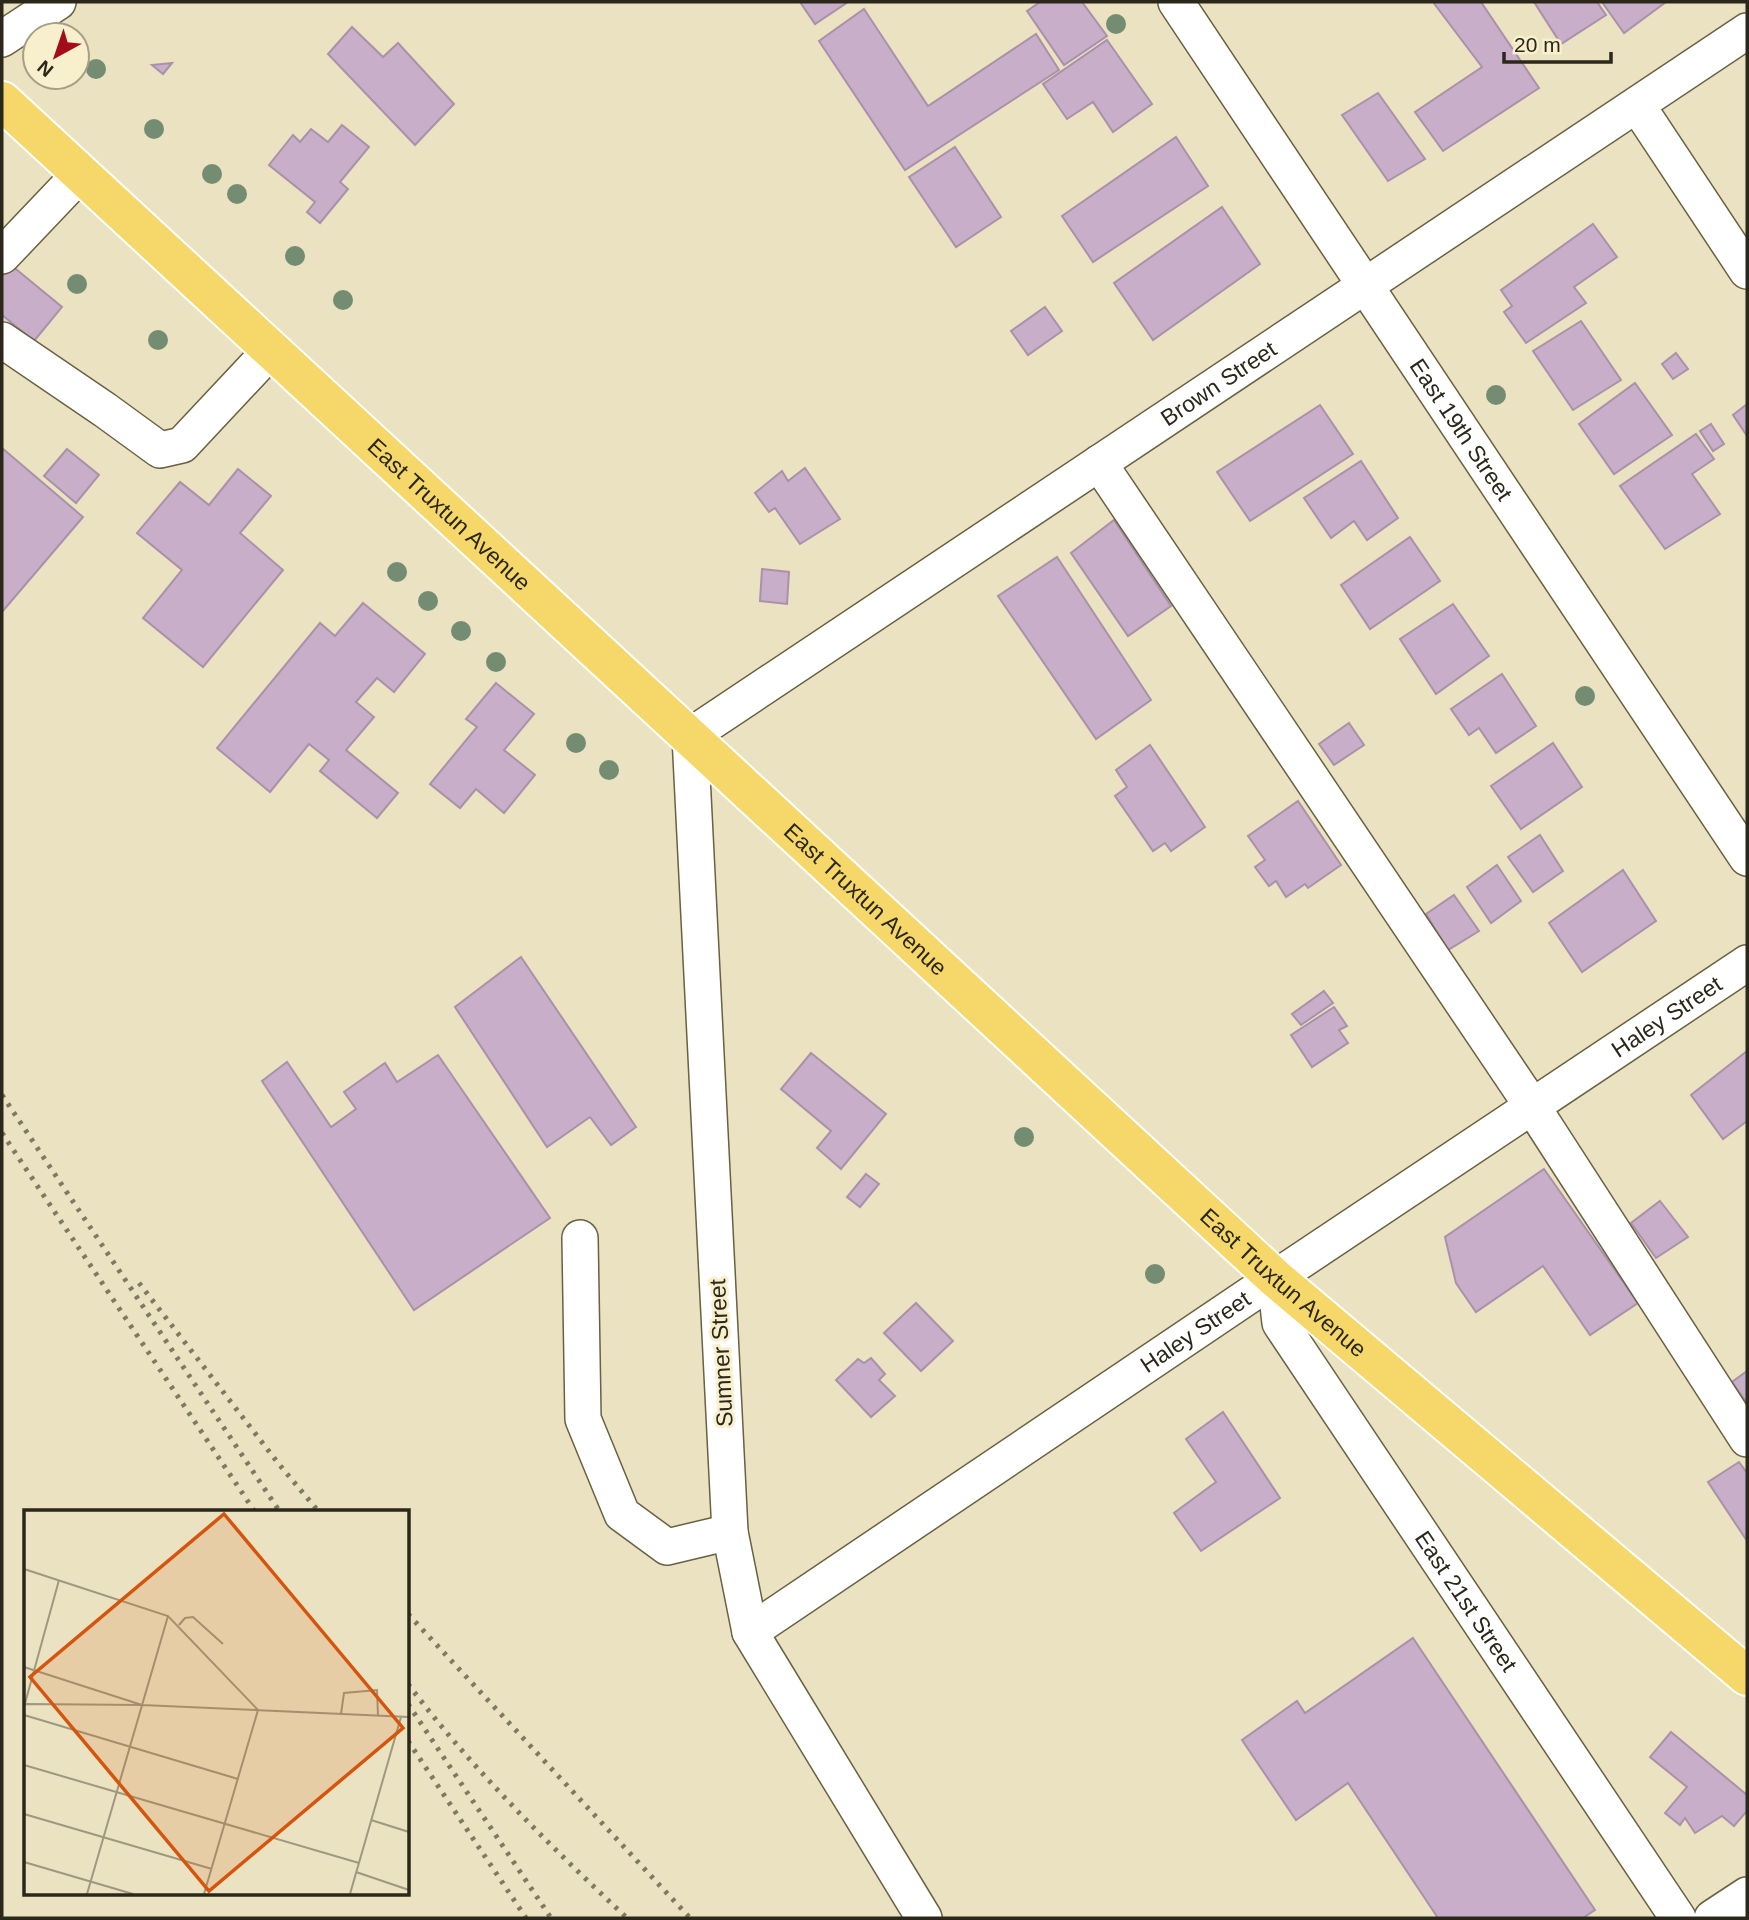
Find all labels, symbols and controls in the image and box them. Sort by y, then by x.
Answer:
north arrow [21,21,91,91]
scale bar [1504,21,1611,65]
text: 20 m [1514,33,1561,56]
text: N [33,56,57,81]
street label: Brown Street [1156,335,1282,431]
street label: East 19th Street [1405,354,1518,506]
street label: East Truxtun Avenue [363,433,536,596]
street label: East Truxtun Avenue [779,818,952,981]
street label: Haley Street [1607,970,1727,1063]
street label: East Truxtun Avenue [1195,1203,1371,1362]
street label: Sumner Street [704,1278,738,1428]
street label: Haley Street [1135,1285,1256,1378]
inset map [24,1510,410,1896]
street label: East 21st Street [1410,1526,1523,1677]

